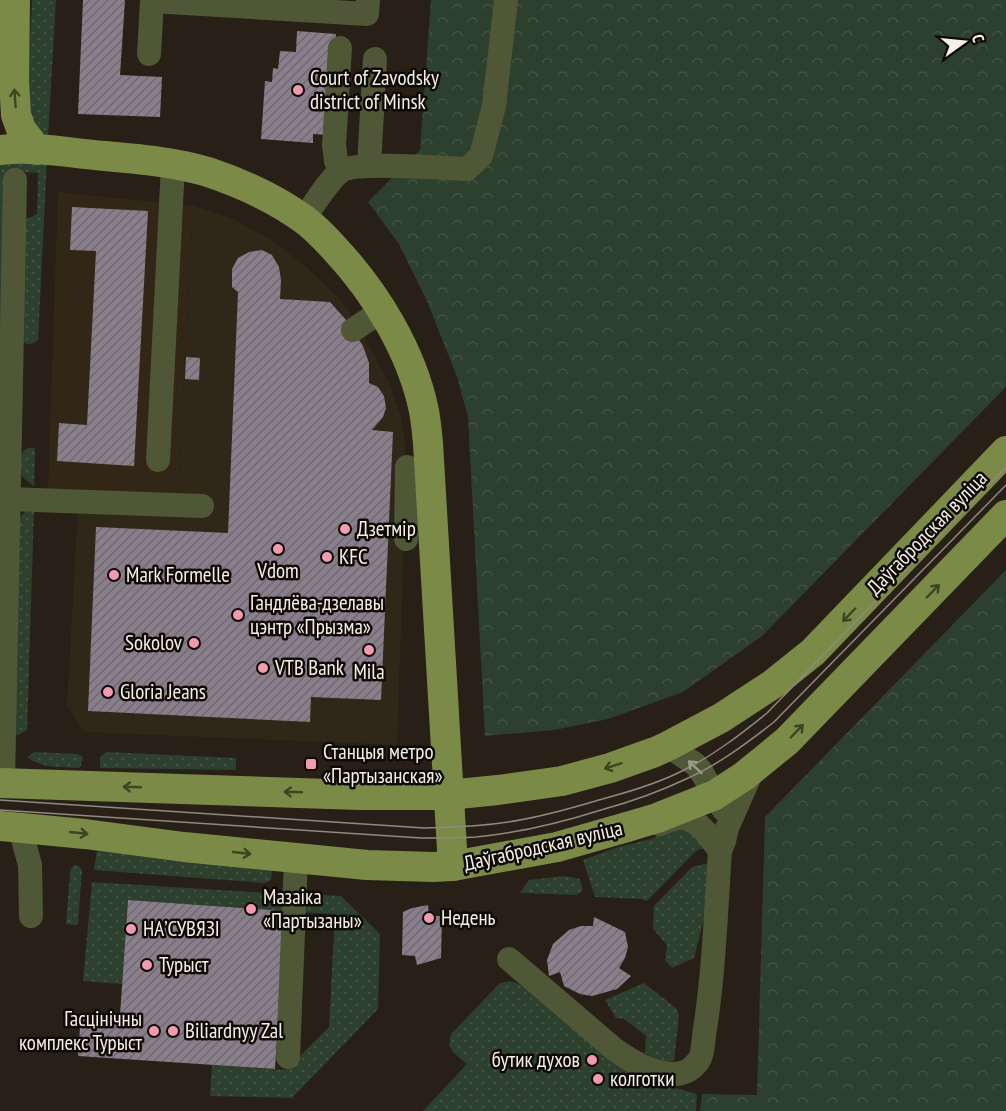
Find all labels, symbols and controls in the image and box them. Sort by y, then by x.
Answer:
north arrow [934,12,994,72]
text: С [968,32,989,45]
place label: Court of Zavodsky district of Minsk [310,64,439,115]
marker: Court of Zavodsky district of Minsk [291,83,305,97]
one-way arrow [9,88,20,108]
street label: Даўгабродская вуліца [861,465,993,600]
place label: Дзетмір [357,515,416,542]
marker: Дзетмір [338,522,352,536]
marker: Vdom [271,542,285,556]
place label: KFC [339,543,368,570]
marker: KFC [320,550,334,564]
place label: Vdom [256,557,299,584]
place label: Mark Formelle [126,561,230,588]
marker: Mark Formelle [107,568,121,582]
one-way arrow [926,583,940,598]
place label: Гандлёва-дзелавы цэнтр «Прызма» [250,589,384,640]
one-way arrow [842,607,856,622]
marker: Гандлёва-дзелавы цэнтр «Прызма» [231,608,245,622]
place label: Sokolov [125,629,183,656]
marker: Sokolov [187,636,201,650]
marker: Mila [362,643,376,657]
place label: VTB Bank [274,654,344,681]
place label: Mila [353,658,385,685]
marker: VTB Bank [256,661,270,675]
place label: Gloria Jeans [120,678,206,705]
marker: Gloria Jeans [101,685,115,699]
one-way arrow [790,723,805,738]
place label: Станцыя метро «Партызанская» [323,738,443,789]
marker: Станцыя метро «Партызанская» [304,757,318,771]
one-way arrow [688,760,703,774]
one-way arrow [604,762,623,773]
one-way arrow [123,781,143,793]
one-way arrow [283,786,303,798]
street label: Даўгабродская вуліца [461,814,625,877]
one-way arrow [68,828,88,839]
one-way arrow [231,848,251,859]
place label: Мазаіка «Партызаны» [263,883,362,934]
marker: Мазаіка «Партызаны» [244,902,258,916]
place label: Недень [441,904,496,931]
marker: Недень [422,911,436,925]
place label: НАʼСУВЯЗІ [143,915,220,942]
marker: НАʼСУВЯЗІ [124,922,138,936]
place label: Турыст [159,951,209,978]
marker: Турыст [140,958,154,972]
place label: Гасцінічны комплекс Турыст [19,1005,142,1056]
place label: Biliardnyy Zal [185,1017,283,1044]
marker: Гасцінічны комплекс Турыст [147,1024,161,1038]
marker: Biliardnyy Zal [166,1024,180,1038]
place label: бутик духов [492,1046,580,1073]
marker: бутик духов [585,1053,599,1067]
place label: колготки [610,1065,674,1092]
marker: колготки [591,1072,605,1086]

